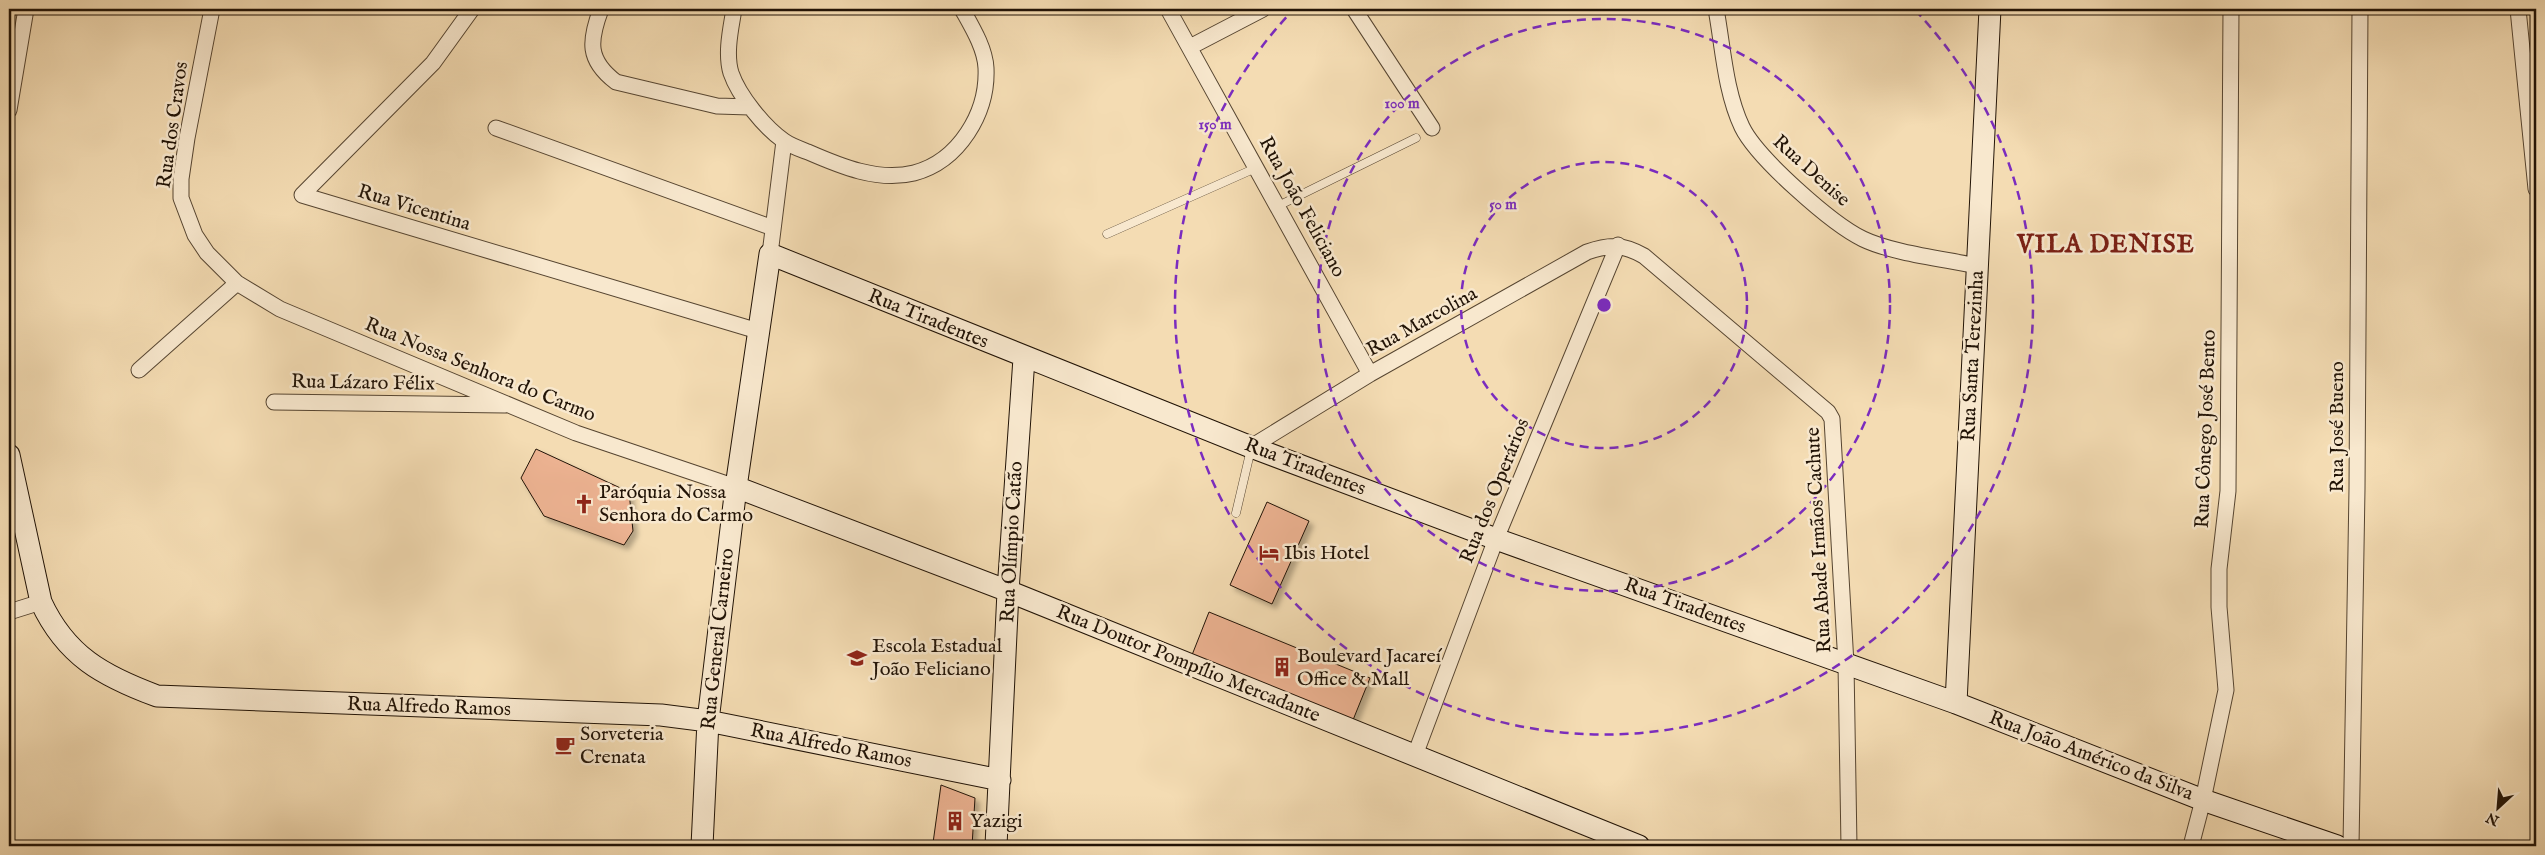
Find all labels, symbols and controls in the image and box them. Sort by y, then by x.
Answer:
street label: Rua dos Cravos [152,60,194,190]
text: 100 m [1384,94,1420,113]
text: 150 m [1198,115,1232,134]
street label: Rua Denise [1767,130,1855,212]
street label: Rua João Feliciano [1253,132,1351,282]
street label: Rua Vicentina [355,179,474,237]
text: 50 m [1489,195,1517,214]
district label: VILA DENISE [2016,229,2195,261]
street label: Rua Santa Terezinha [1956,270,1990,442]
street label: Rua Marcolina [1362,281,1482,363]
street label: Rua Tiradentes [864,283,992,355]
centre of rings [1595,296,1613,314]
street label: Rua Nossa Senhora do Carmo [361,312,599,428]
street label: Rua Cônego José Bento [2190,329,2222,529]
street label: Rua José Bueno [2325,361,2350,493]
street label: Rua Lázaro Félix [291,369,435,397]
street label: Rua dos Operários [1455,415,1535,567]
street label: Rua Abade Irmãos Cachute [1801,426,1837,654]
street label: Rua Tiradentes [1241,432,1369,502]
street label: Rua Olímpio Catão [995,460,1029,623]
place label: Paróquia Nossa Senhora do Carmo [599,480,753,528]
church icon: Paróquia Nossa Senhora do Carmo [573,493,595,515]
place label: Ibis Hotel [1284,541,1370,566]
hotel icon: Ibis Hotel [1258,542,1280,564]
street label: Rua General Carneiro [696,547,740,731]
street label: Rua Tiradentes [1621,572,1749,640]
street label: Rua Doutor Pompílio Mercadante [1052,599,1324,729]
place label: Escola Estadual João Feliciano [870,634,1003,682]
place label: Boulevard Jacareí Office & Mall [1297,644,1443,692]
school or university icon: Escola Estadual João Feliciano [846,647,868,669]
building icon: Boulevard Jacareí Office & Mall [1271,656,1293,678]
street label: Rua Alfredo Ramos [347,692,511,722]
street label: Rua João Américo da Silva [1985,705,2197,807]
street label: Rua Alfredo Ramos [748,718,914,774]
place label: Sorveteria Crenata [580,722,664,770]
cafe icon: Sorveteria Crenata [554,734,576,756]
north arrow [2472,782,2522,832]
text: N [2483,808,2503,830]
place label: Yazigi [970,809,1023,834]
building icon: Yazigi [944,810,966,832]

